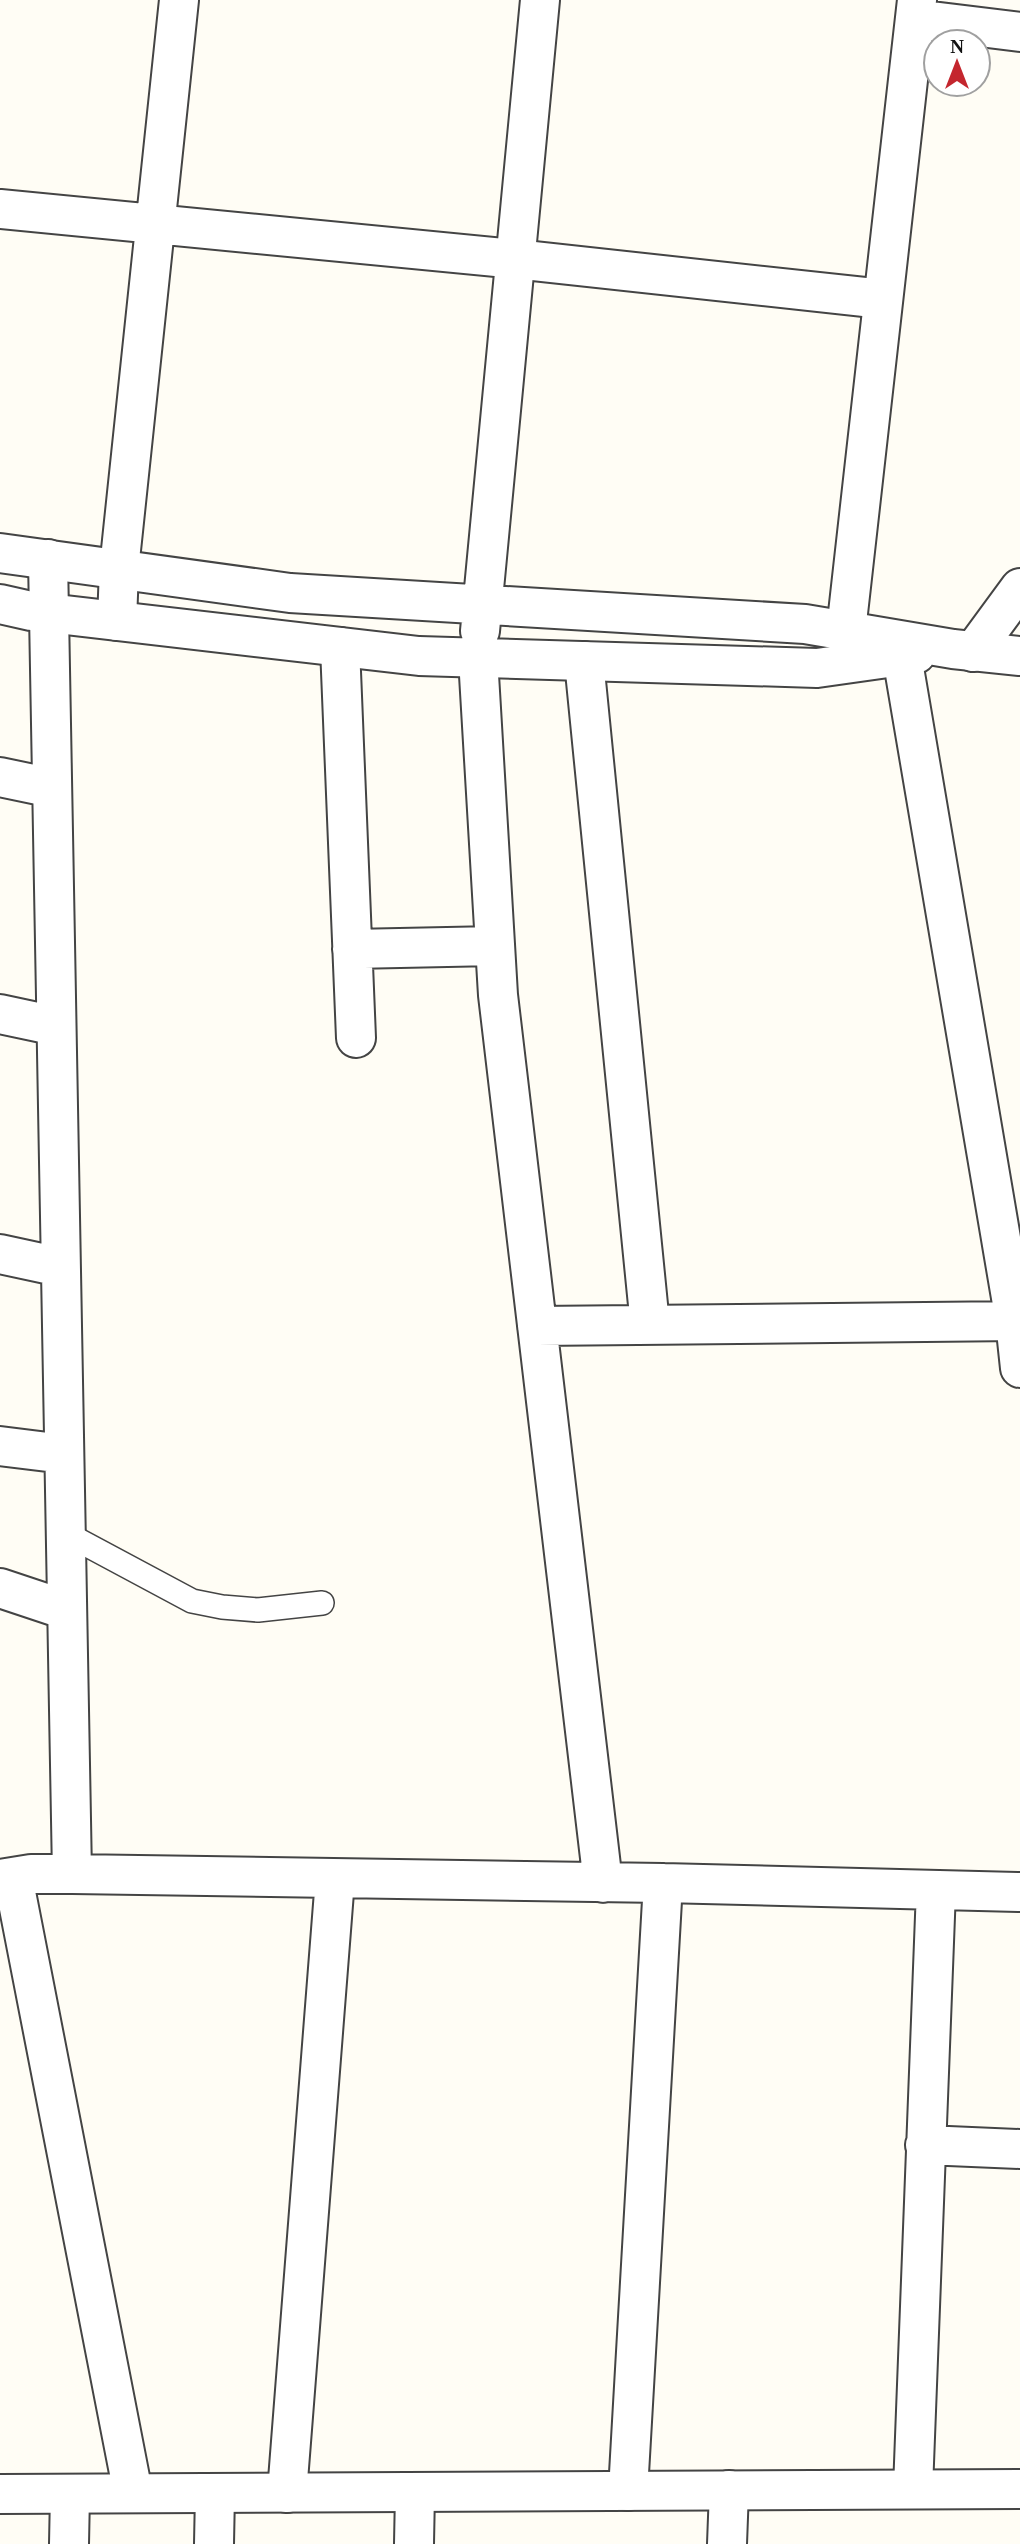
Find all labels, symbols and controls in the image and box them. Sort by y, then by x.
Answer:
north arrow [922,28,992,98]
text: N [950,36,964,57]

